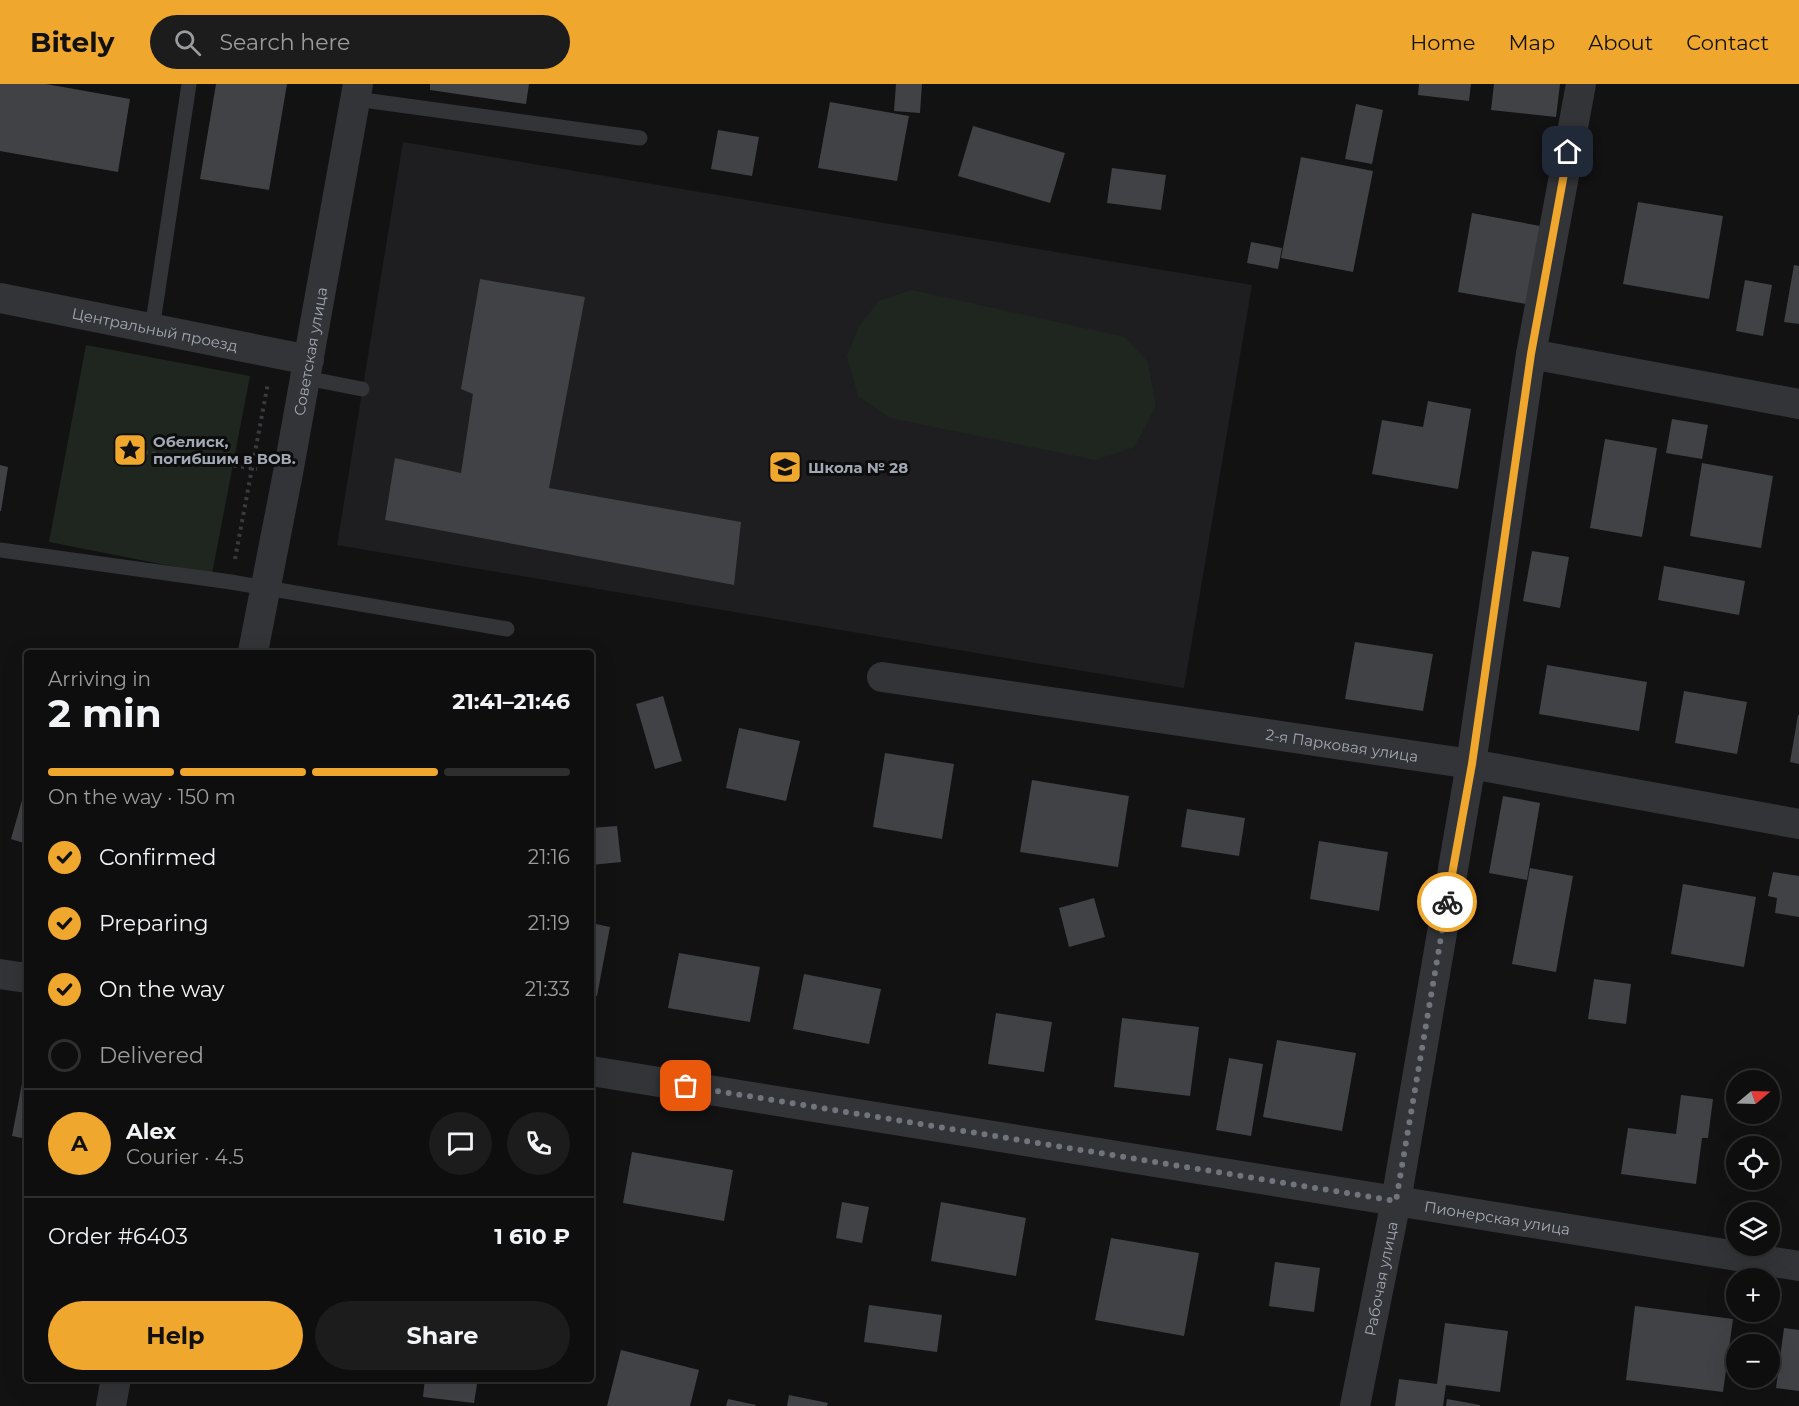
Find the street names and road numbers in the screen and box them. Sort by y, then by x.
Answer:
street label: Советская улица [289,285,331,417]
street label: Центральный проезд [70,303,240,355]
street label: 2-я Парковая улица [1264,724,1420,766]
street label: Пионерская улица [1423,1196,1572,1238]
street label: Рабочая улица [1360,1220,1401,1337]

